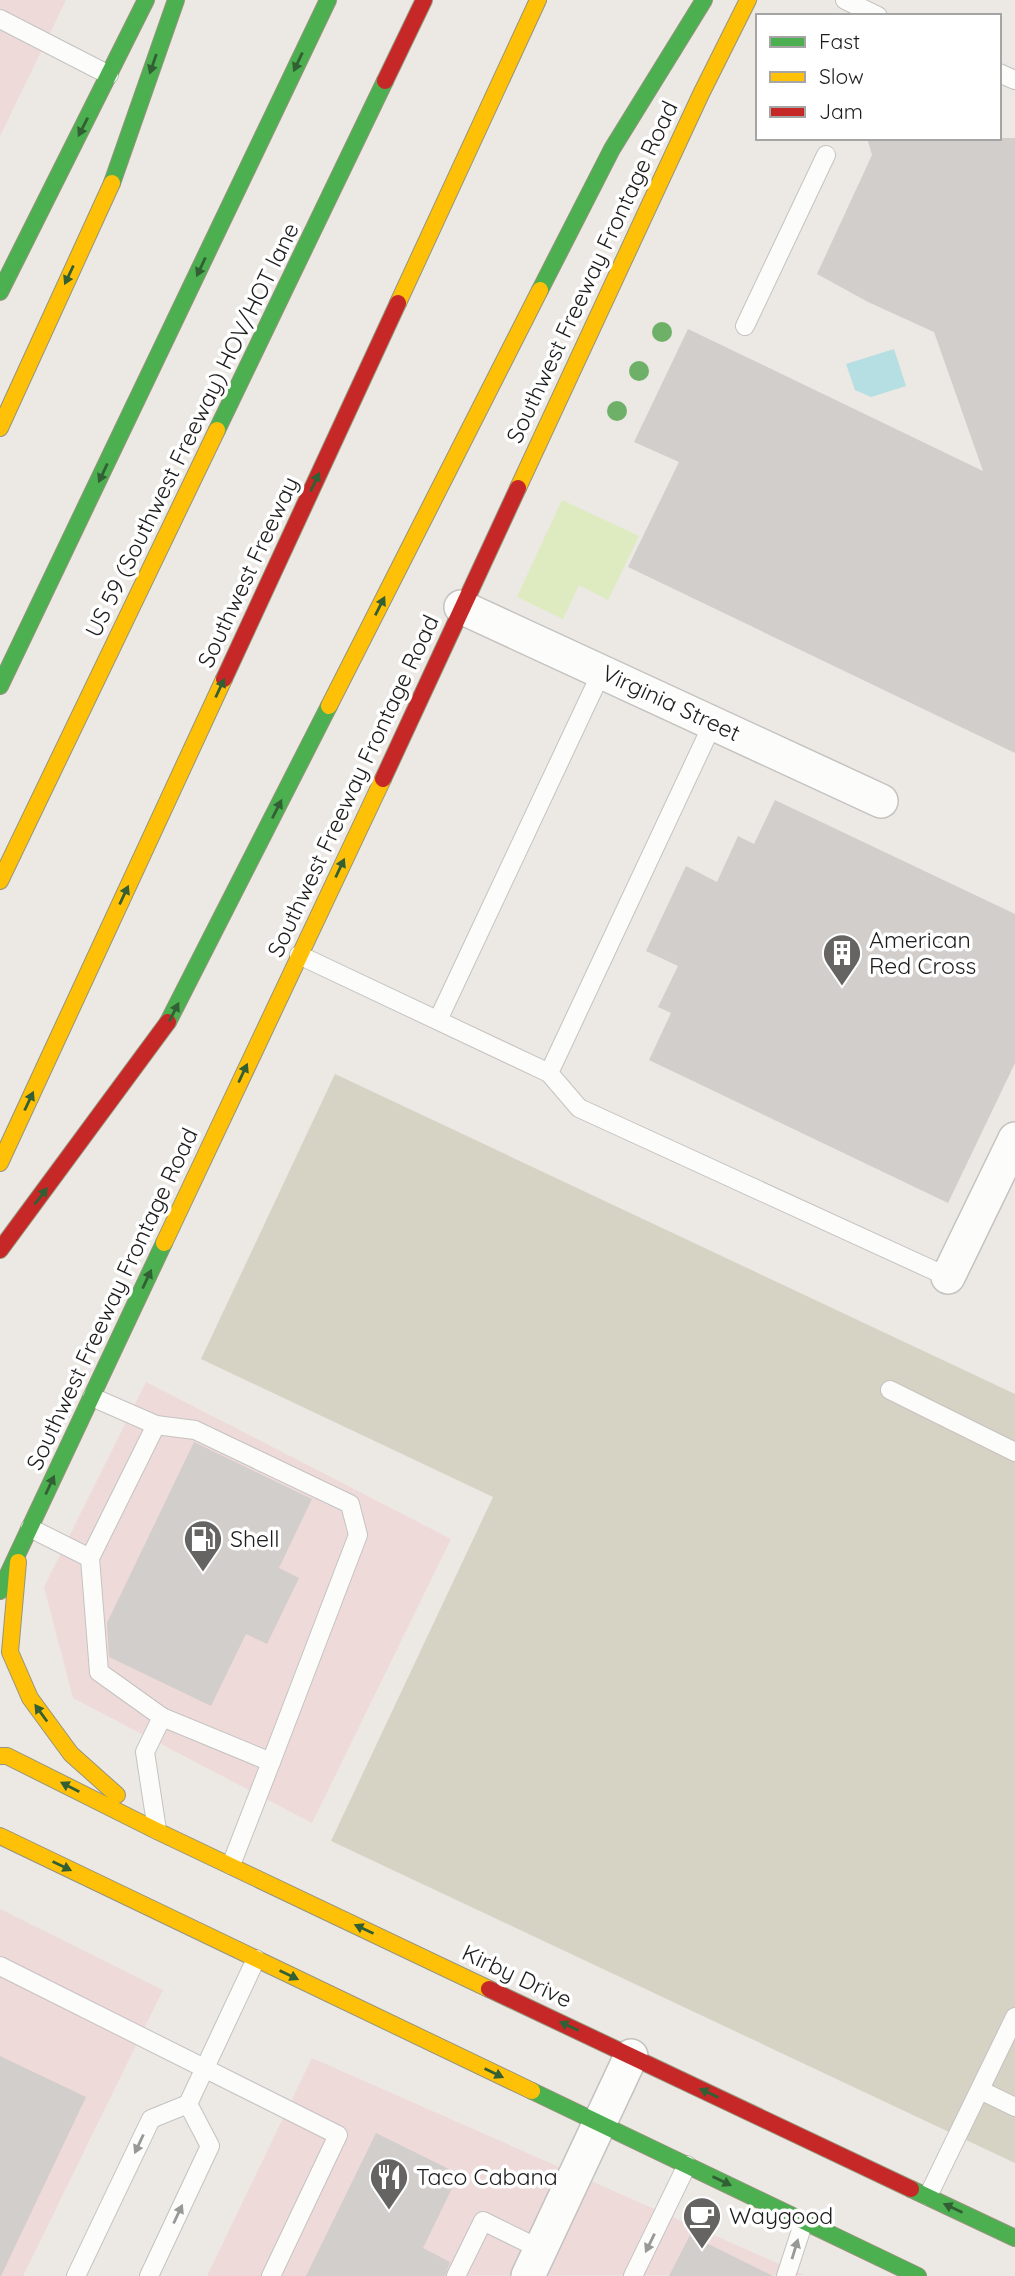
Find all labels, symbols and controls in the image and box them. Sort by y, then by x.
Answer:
legend [756,14,1001,140]
text: Fast [819,28,860,54]
one-way arrow [293,52,304,72]
one-way arrow [147,54,158,75]
text: Slow [819,63,864,89]
street label: Southwest Freeway Frontage Road [499,96,684,447]
text: Jam [819,98,863,124]
one-way arrow [77,117,88,137]
street label: US 59 (Southwest Freeway) HOV/HOT lane [79,218,305,642]
one-way arrow [195,257,207,277]
one-way arrow [64,265,75,286]
one-way arrow [97,463,109,483]
street label: Southwest Freeway [192,472,304,672]
one-way arrow [309,472,321,492]
one-way arrow [374,596,385,616]
street label: Southwest Freeway Frontage Road [260,610,445,961]
street label: Virginia Street [597,658,745,747]
one-way arrow [214,678,225,699]
one-way arrow [271,799,282,819]
one-way arrow [335,858,346,878]
one-way arrow [118,885,130,905]
place label: American Red Cross [869,925,976,980]
building icon: American Red Cross [821,932,863,987]
one-way arrow [167,1001,179,1021]
one-way arrow [238,1063,249,1084]
one-way arrow [23,1091,34,1112]
street label: Southwest Freeway Frontage Road [19,1123,204,1474]
one-way arrow [33,1187,47,1205]
one-way arrow [142,1269,153,1290]
one-way arrow [44,1475,56,1495]
fuel station icon: Shell [182,1518,224,1573]
place label: Shell [230,1524,280,1553]
one-way arrow [34,1704,48,1722]
one-way arrow [60,1782,80,1793]
one-way arrow [52,1860,72,1872]
one-way arrow [354,1923,374,1934]
street label: Kirby Drive [458,1937,577,2014]
one-way arrow [279,1969,299,1980]
one-way arrow [559,2021,579,2032]
one-way arrow [484,2067,504,2078]
one-way arrow [699,2087,719,2099]
one-way arrow [133,2134,145,2154]
restaurant icon: Taco Cabana [368,2156,410,2211]
place label: Taco Cabana [416,2162,558,2191]
one-way arrow [711,2176,732,2187]
cafe icon: Waygood [681,2195,723,2250]
place label: Waygood [729,2201,833,2230]
one-way arrow [943,2203,963,2214]
one-way arrow [172,2204,184,2224]
one-way arrow [644,2233,655,2253]
one-way arrow [790,2238,801,2259]

